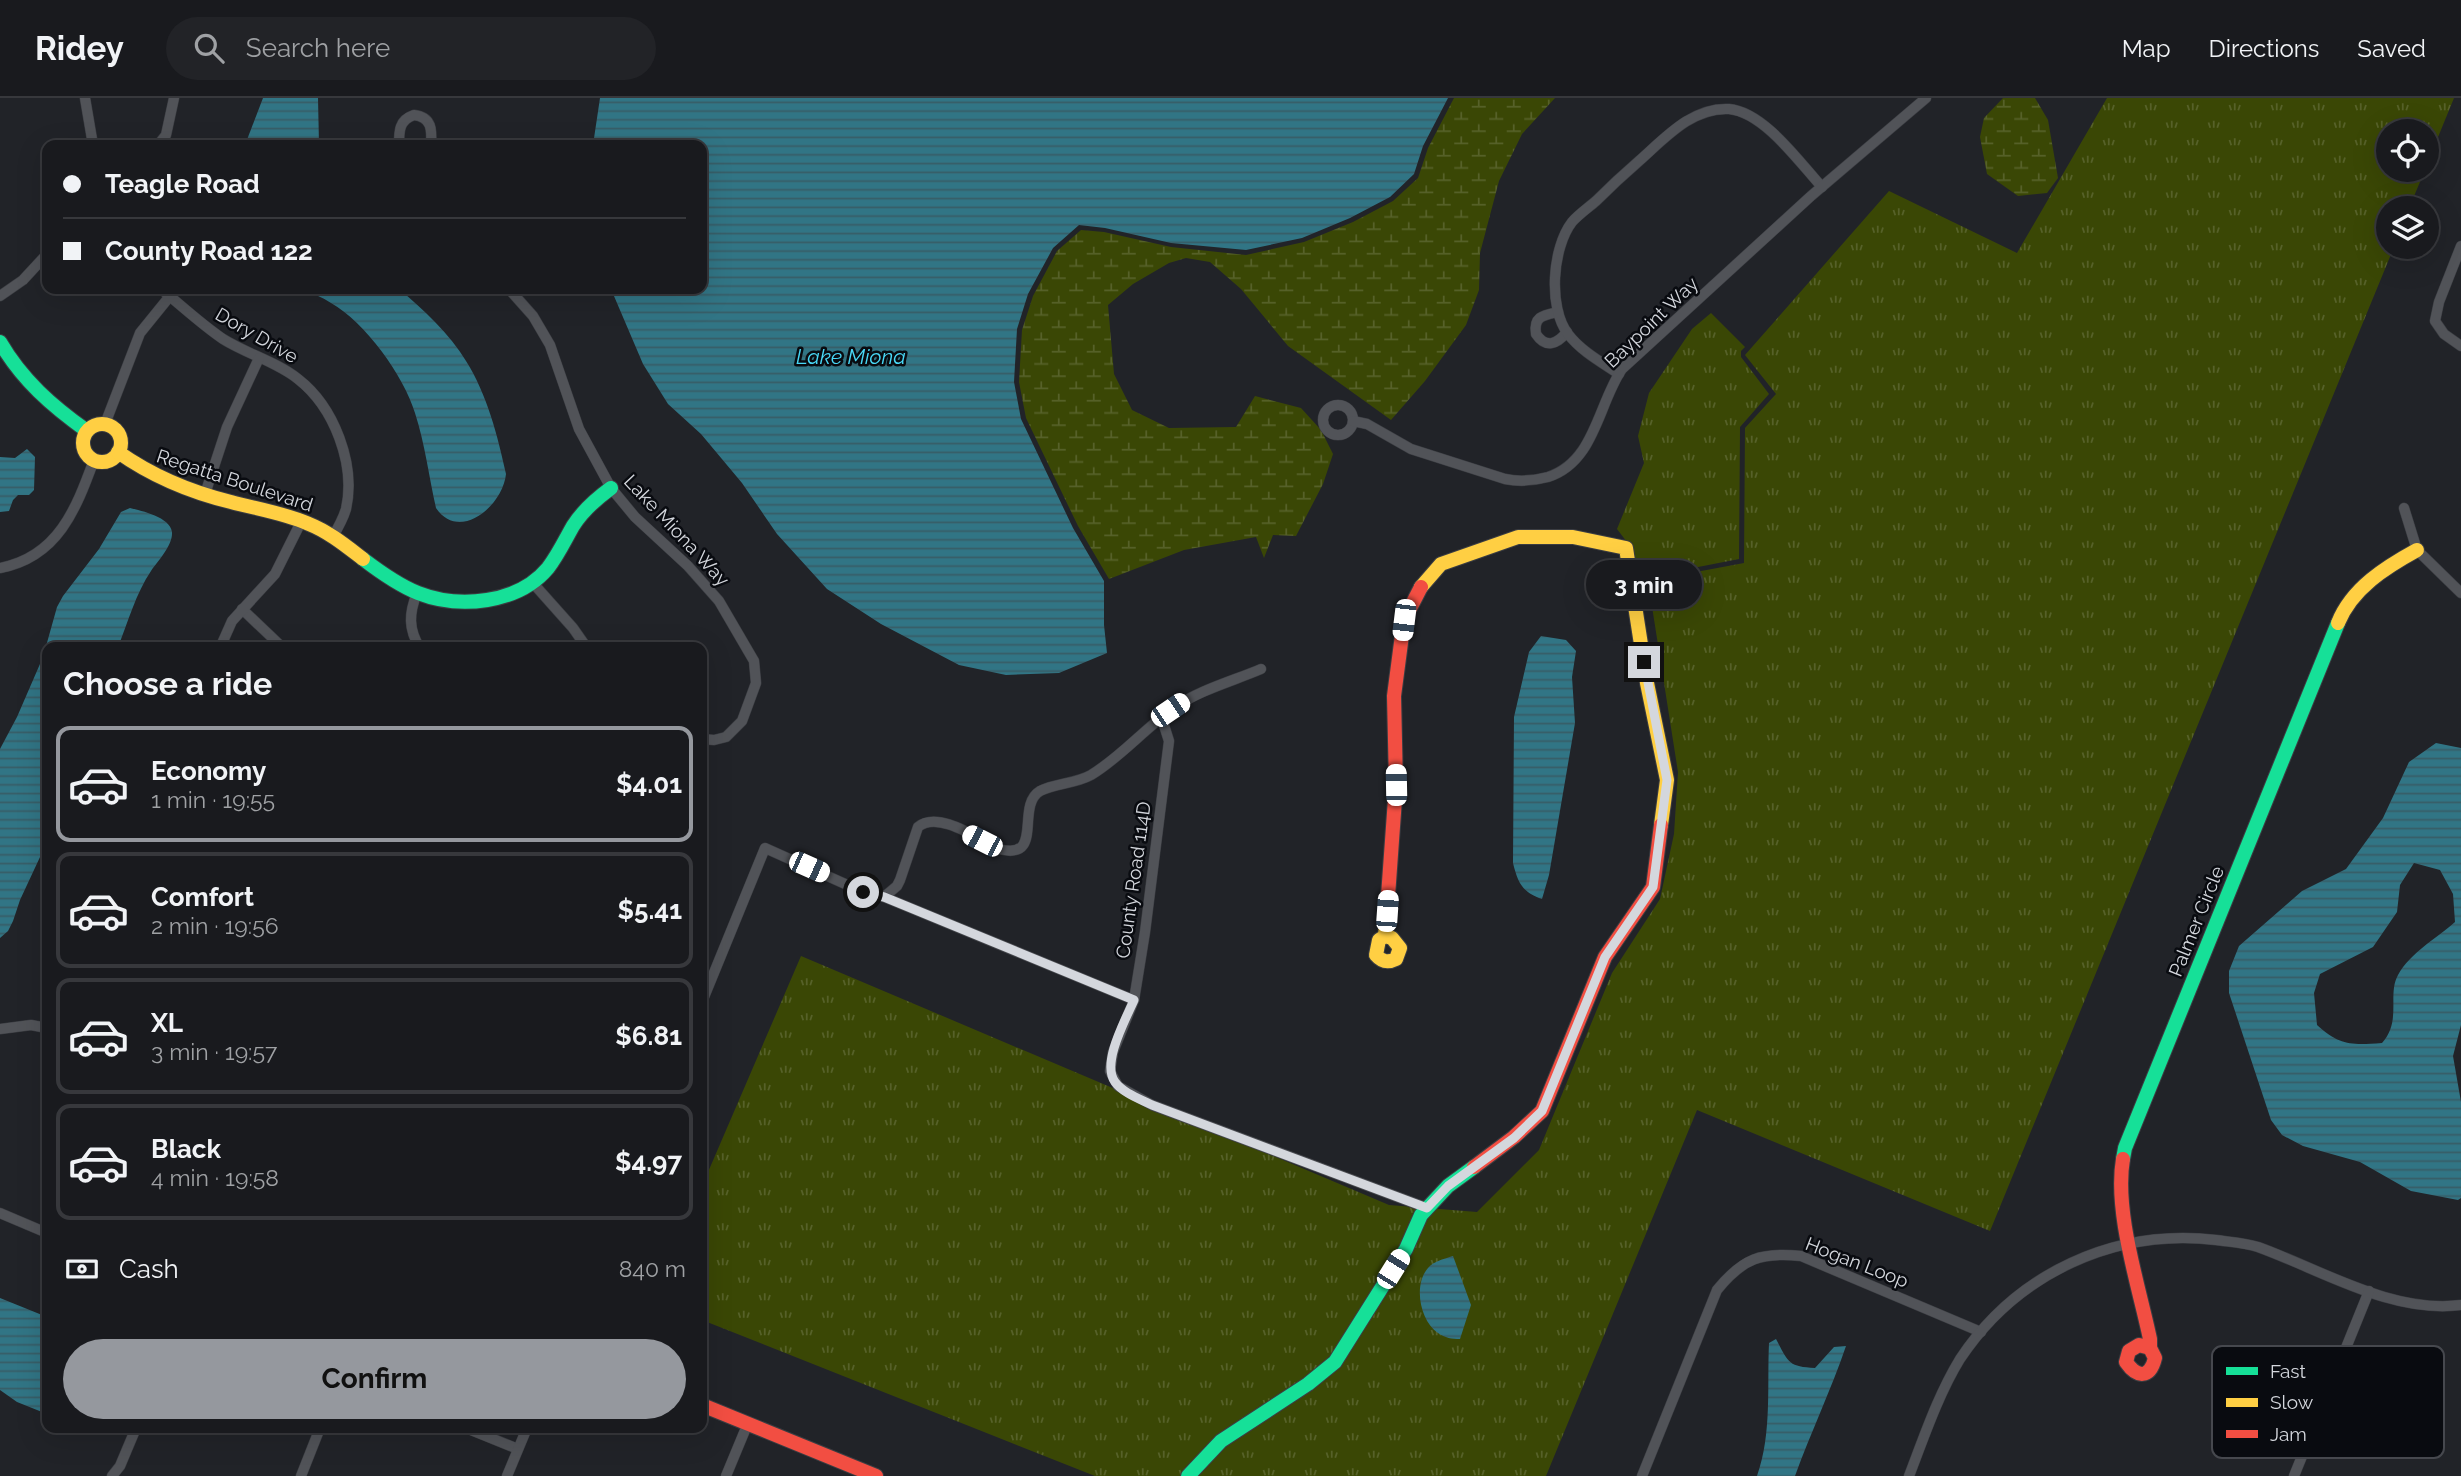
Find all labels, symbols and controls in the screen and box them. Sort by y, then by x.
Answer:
search box [166,17,656,80]
text: Ridey [35,29,124,68]
icon: search [190,29,228,67]
text: Search here [246,33,390,63]
text: Map [2122,34,2171,63]
text: Directions [2209,34,2319,63]
text: Saved [2357,34,2426,63]
map controls [2376,119,2439,259]
button: locate [2376,119,2439,182]
text: Teagle Road [105,169,260,199]
button: layers [2376,196,2439,259]
text: County Road 122 [105,236,313,266]
street label: Baypoint Way [1600,272,1702,372]
street label: Dory Drive [212,303,302,367]
water label: Lake Miona [796,344,906,369]
street label: Regatta Boulevard [154,444,316,516]
street label: Lake Miona Way [620,470,734,590]
callout: 3 min [1586,560,1702,610]
text: 3 min [1614,571,1674,598]
car [1392,598,1417,642]
route end [1628,646,1660,678]
text: Choose a ride [63,665,272,702]
car [1147,690,1194,730]
icon: car [67,753,130,816]
text: Economy [151,756,266,786]
car [1386,764,1407,806]
text: $4.01 [616,769,682,799]
text: 1 min · 19:55 [151,786,275,813]
street label: County Road 114D [1111,800,1155,960]
car [959,822,1006,860]
car [786,849,833,885]
street label: Palmer Circle [2164,863,2228,979]
route start [847,876,879,908]
icon: car [67,879,130,942]
text: Comfort [151,882,254,912]
car [1376,889,1399,933]
text: $5.41 [618,895,682,925]
text: 2 min · 19:56 [151,912,279,939]
icon: car [67,1005,130,1068]
text: XL [151,1008,183,1038]
text: $6.81 [615,1021,682,1051]
text: 3 min · 19:57 [151,1038,277,1065]
icon: car [67,1131,130,1194]
text: Black [151,1134,221,1164]
text: $4.97 [615,1147,682,1177]
text: 4 min · 19:58 [151,1164,279,1191]
street label: Hogan Loop [1802,1232,1912,1292]
car [1373,1246,1414,1292]
icon: cash [63,1250,101,1288]
text: Cash [119,1254,179,1284]
text: 840 m [619,1255,686,1282]
button: Confirm [63,1339,686,1419]
legend [2212,1346,2444,1458]
text: Fast [2270,1360,2306,1382]
text: Slow [2270,1391,2314,1413]
text: Jam [2270,1423,2307,1445]

